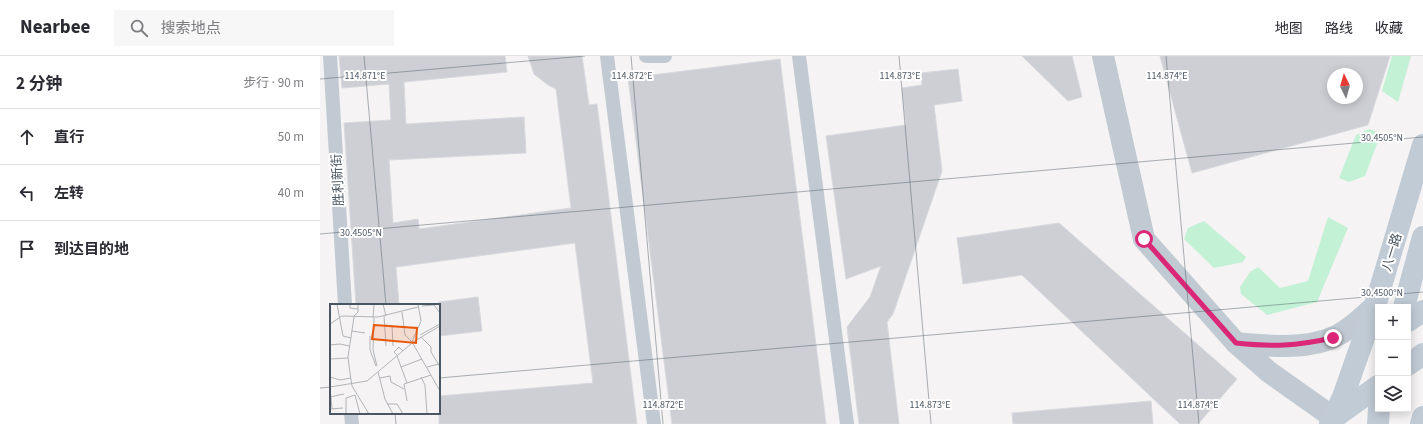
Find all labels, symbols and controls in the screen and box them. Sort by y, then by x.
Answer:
search box [114,10,394,46]
text: Nearbee [20,14,90,41]
icon: search [128,17,150,39]
text: 搜索地点 [160,18,220,39]
text: 地图 [1275,19,1303,39]
text: 路线 [1325,19,1353,39]
text: 收藏 [1375,19,1403,39]
north arrow [1327,68,1363,104]
text: 114.871°E [345,69,385,83]
text: 114.872°E [612,69,652,83]
text: 114.873°E [880,69,920,83]
text: 114.874°E [1147,69,1187,83]
text: 2 分钟 [16,72,62,96]
text: 步行 · 90 m [243,74,304,92]
icon: ahead [16,126,38,148]
text: 直行 [54,127,84,148]
text: 50 m [278,128,304,146]
text: 30.4505°N [1361,131,1403,145]
street label: 胜利新街 [328,154,348,206]
icon: left [16,182,38,204]
text: 左转 [54,183,84,204]
text: 40 m [278,184,304,202]
text: 30.4505°N [340,226,382,240]
route start [1135,230,1153,248]
street label: 八一路 [1378,231,1406,274]
icon: arrive [16,238,38,260]
text: 到达目的地 [54,239,129,260]
text: 30.4500°N [1361,286,1403,300]
inset map [330,304,440,414]
map controls [1375,304,1411,412]
button: + [1375,304,1411,340]
route end [1324,329,1342,347]
button: − [1375,340,1411,376]
button: layers [1375,376,1411,412]
text: 114.872°E [643,398,683,412]
text: 114.873°E [910,398,950,412]
text: 114.874°E [1178,398,1218,412]

